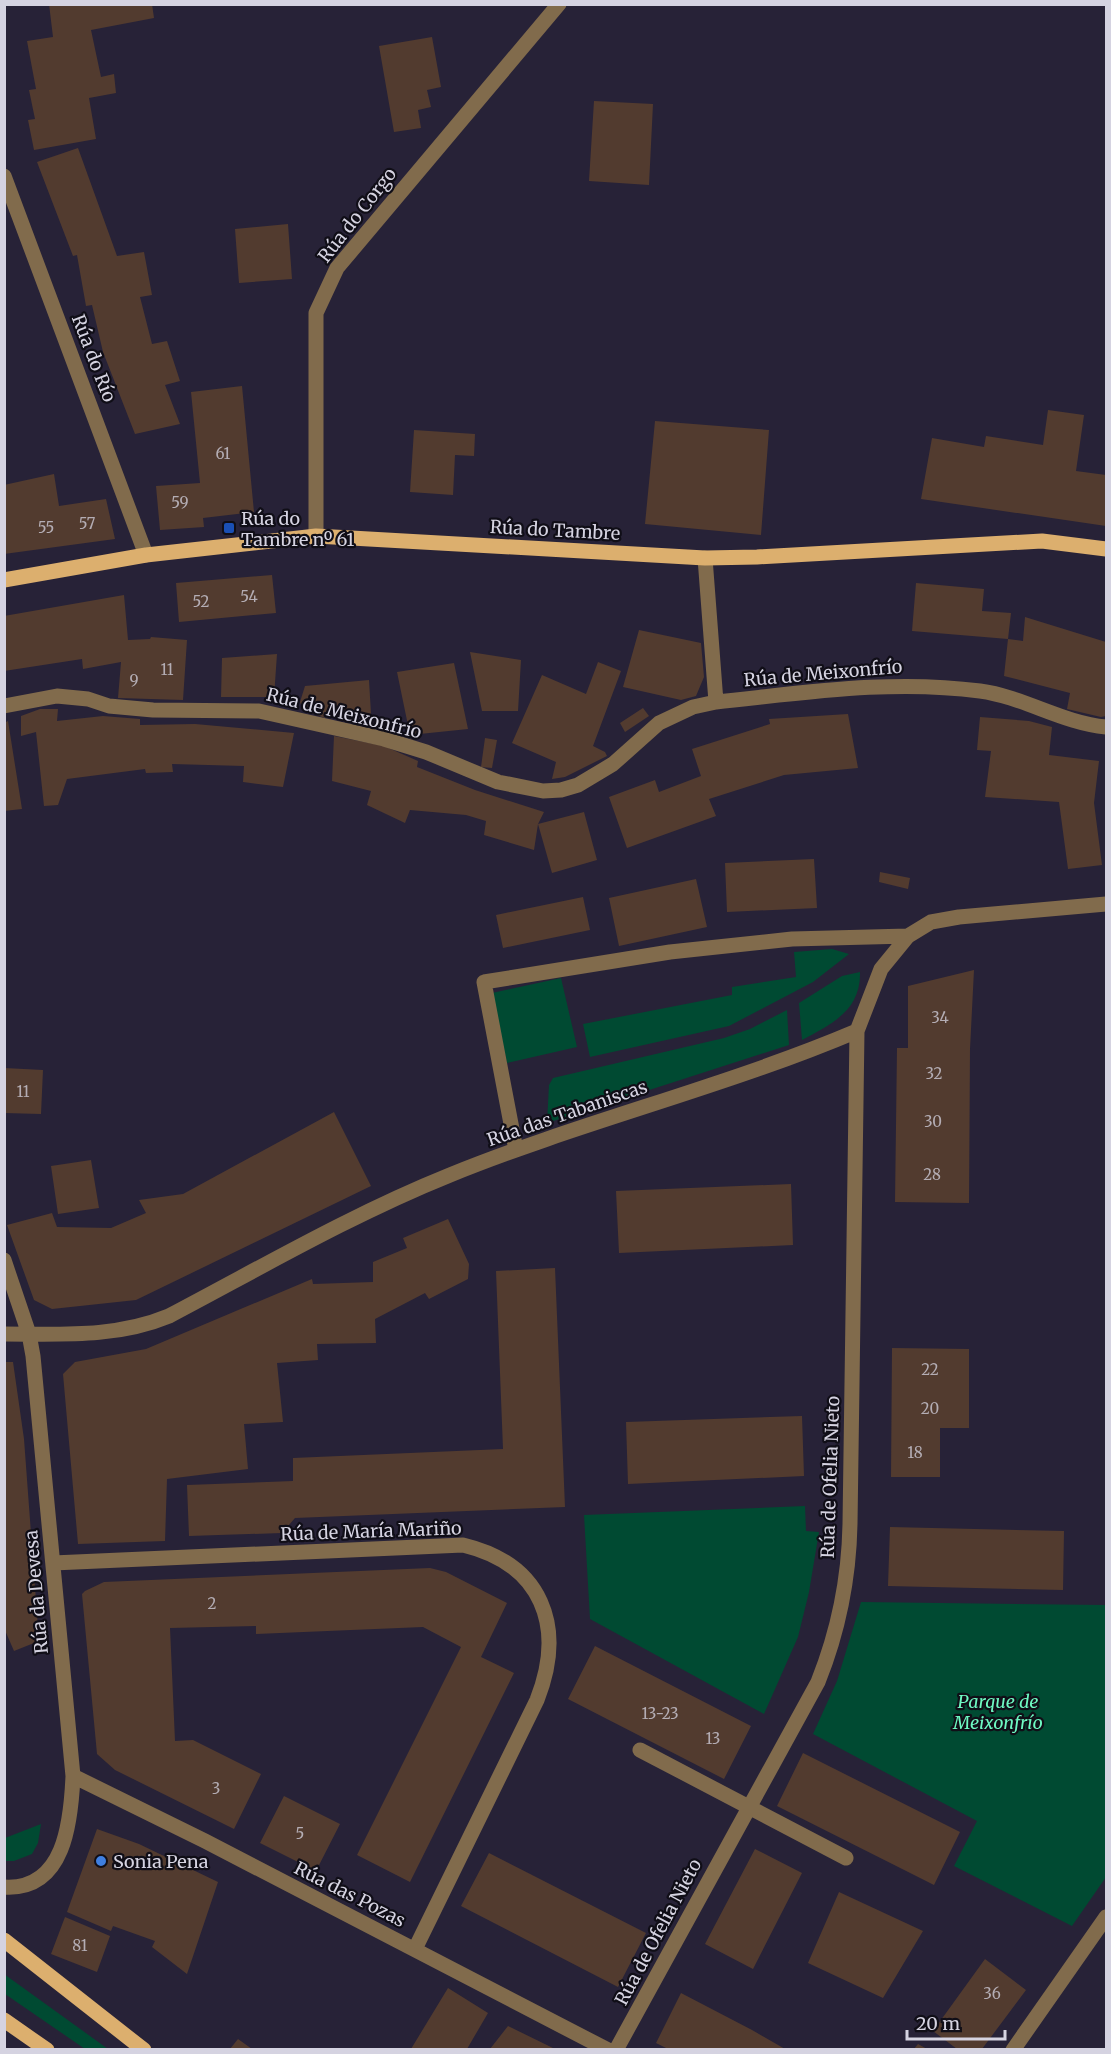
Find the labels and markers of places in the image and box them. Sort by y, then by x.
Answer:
place label: Rúa do Tambre nº 61 [241,507,354,551]
marker: Rúa do Tambre nº 61 [222,521,236,535]
place label: Sonia Pena [113,1850,209,1873]
marker: Sonia Pena [94,1854,108,1868]

